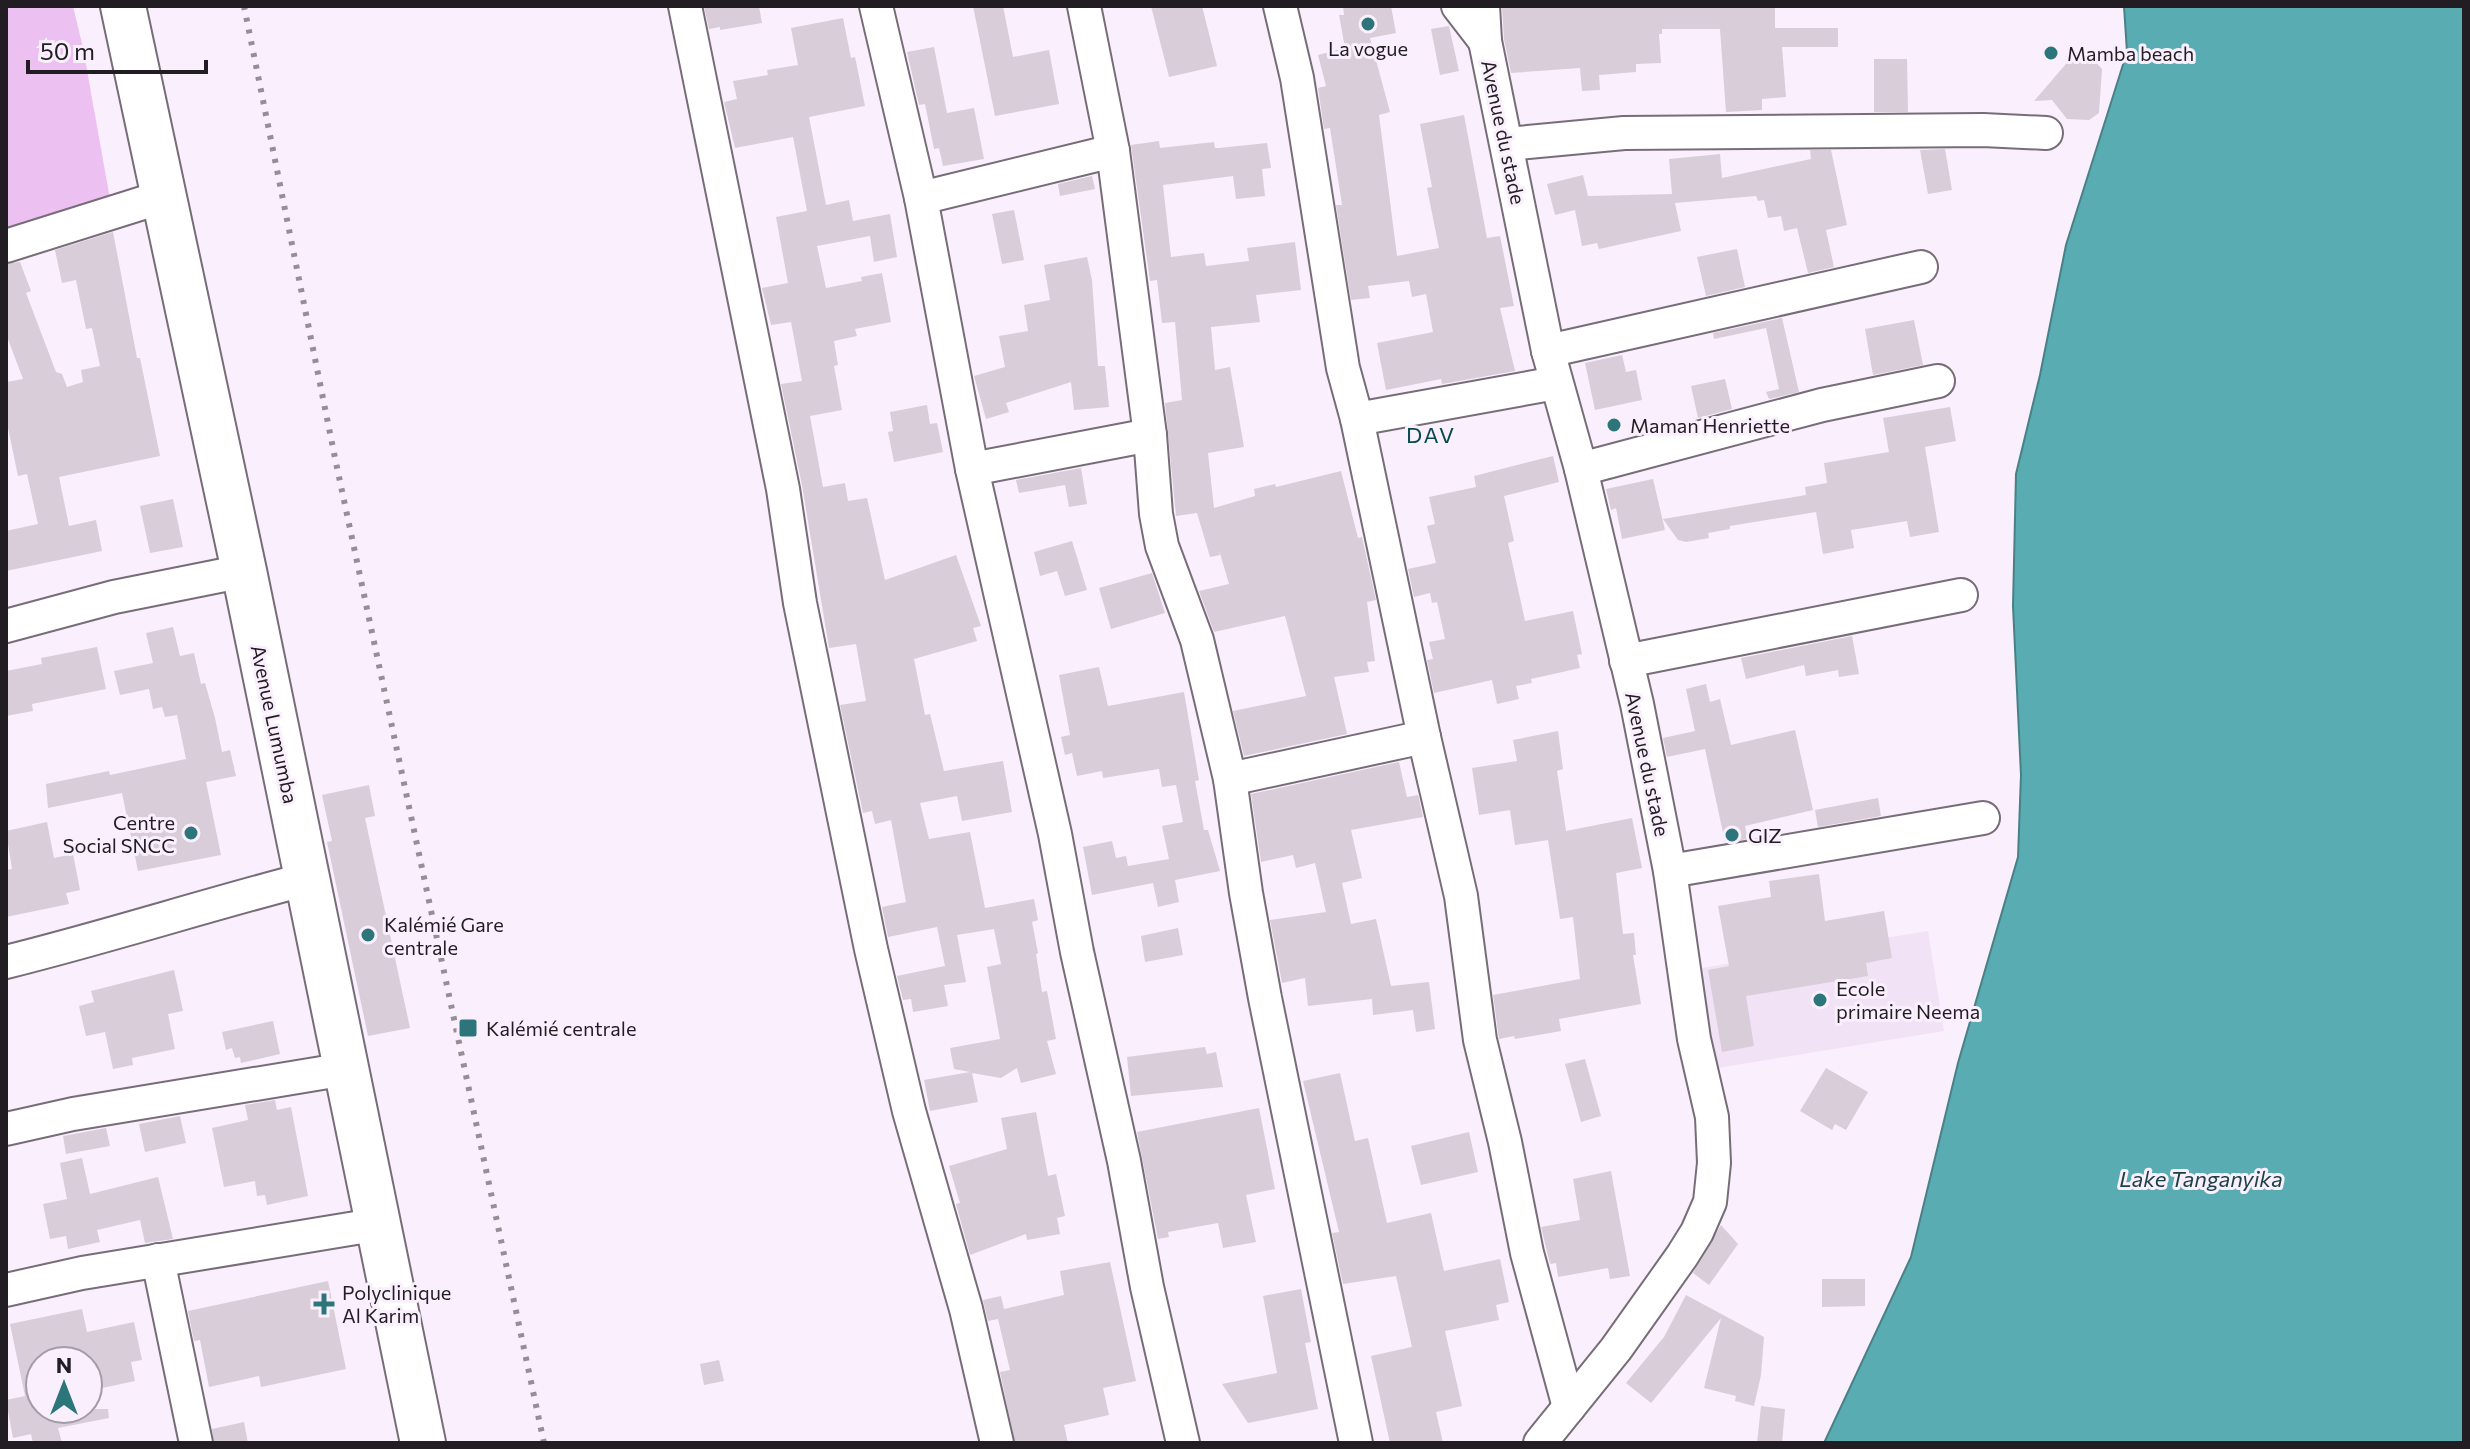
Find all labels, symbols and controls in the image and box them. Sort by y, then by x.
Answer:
marker: La vogue [1359,15,1377,33]
scale bar [28,24,206,74]
text: 50 m [40,36,95,65]
place label: La vogue [1328,36,1408,60]
place label: Mamba beach [2067,41,2194,65]
marker: Mamba beach [2042,44,2060,62]
street label: Avenue du stade [1477,58,1531,206]
place label: Maman Henriette [1630,413,1790,437]
marker: Maman Henriette [1605,416,1623,434]
district label: DAV [1406,421,1456,448]
street label: Avenue Lumumba [246,643,304,805]
street label: Avenue du stade [1621,690,1675,838]
place label: Centre Social SNCC [63,810,175,857]
place label: GIZ [1748,823,1782,847]
marker: Centre Social SNCC [182,824,200,842]
marker: GIZ [1723,826,1741,844]
place label: Kalémié Gare centrale [384,912,504,959]
marker: Kalémié Gare centrale [359,926,377,944]
place label: Ecole primaire Neema [1836,976,1980,1023]
marker: Ecole primaire Neema [1811,991,1829,1009]
place label: Kalémié centrale [486,1016,636,1040]
marker: Kalémié centrale [457,1017,479,1039]
water label: Lake Tanganyika [2119,1165,2283,1192]
place label: Polyclinique Al Karim [342,1280,451,1327]
marker: Polyclinique Al Karim [313,1293,335,1315]
north arrow [24,1345,104,1425]
text: N [56,1351,72,1378]

